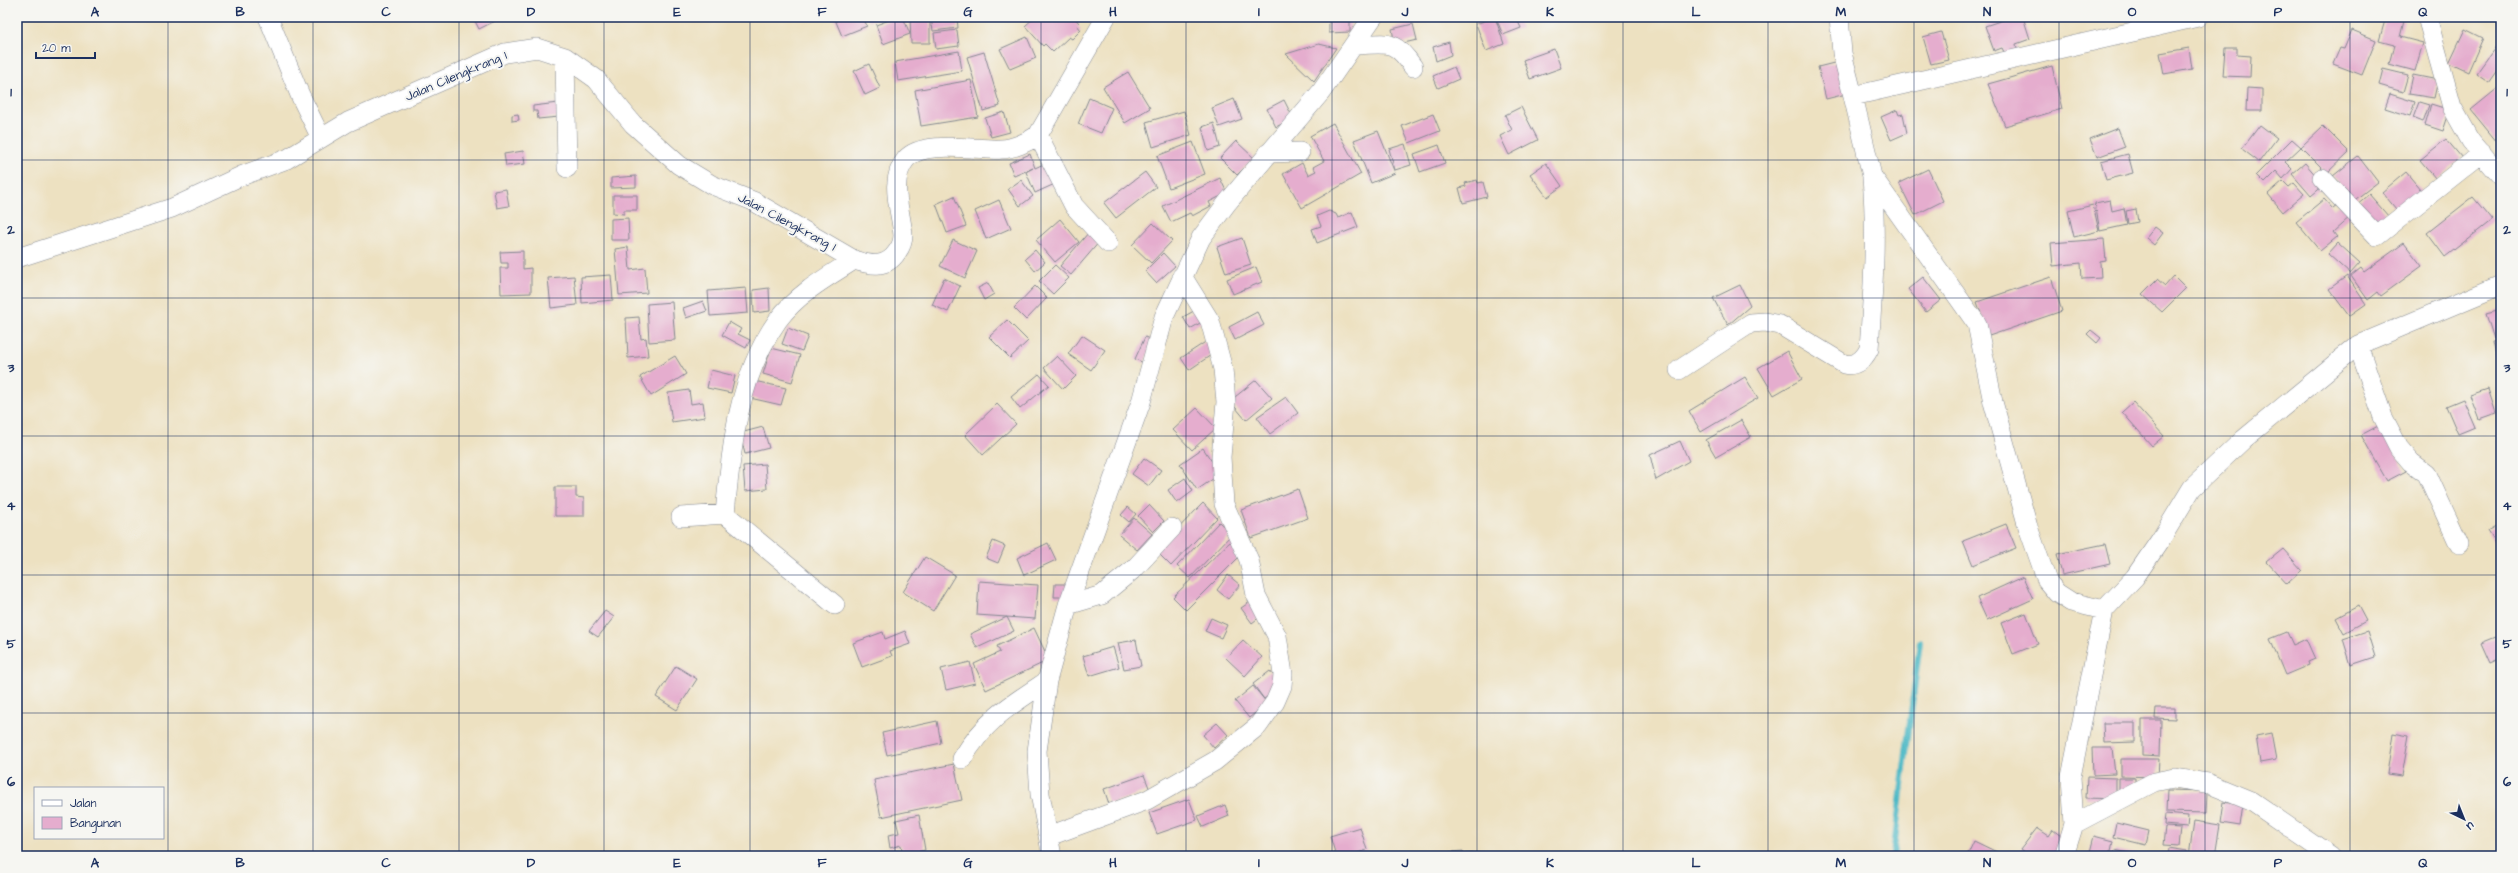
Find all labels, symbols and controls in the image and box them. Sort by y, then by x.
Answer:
text: A [91,3,100,21]
text: B [235,3,245,21]
text: C [381,3,391,21]
text: D [527,3,536,21]
text: E [673,3,681,21]
text: F [817,3,827,21]
text: G [963,3,973,21]
text: H [1109,3,1117,21]
text: I [1258,3,1260,21]
text: J [1401,3,1409,21]
text: K [1546,3,1554,21]
text: L [1691,3,1701,21]
text: M [1836,3,1847,21]
text: N [1983,3,1991,21]
text: O [2128,3,2137,21]
text: P [2274,3,2283,21]
text: Q [2418,3,2428,21]
scale bar [36,34,95,60]
text: 20 m [42,40,71,57]
street label: Jalan Cilengkrang 1 [402,46,510,107]
text: 1 [10,83,12,101]
text: 1 [2506,83,2508,101]
street label: Jalan Cilengkrang 1 [734,188,840,257]
text: 2 [6,221,15,239]
text: 2 [2502,221,2511,239]
text: 3 [7,359,15,377]
text: 3 [2503,359,2511,377]
text: 4 [7,497,16,515]
text: 4 [2503,497,2512,515]
text: 5 [6,635,16,653]
text: 5 [2502,635,2512,653]
text: 6 [7,773,16,791]
text: 6 [2503,773,2512,791]
legend [34,787,164,839]
text: Jalan [70,795,96,812]
north arrow [2444,799,2484,839]
text: Bangunan [70,815,121,833]
text: U [2463,818,2479,834]
text: A [91,854,100,872]
text: B [235,854,245,872]
text: C [381,854,391,872]
text: D [527,854,536,872]
text: E [673,854,681,872]
text: F [817,854,827,872]
text: G [963,854,973,872]
text: H [1109,854,1117,872]
text: I [1258,854,1260,872]
text: J [1401,854,1409,872]
text: K [1546,854,1554,872]
text: L [1691,854,1701,872]
text: M [1836,854,1847,872]
text: N [1983,854,1991,872]
text: O [2128,854,2137,872]
text: P [2274,854,2283,872]
text: Q [2418,854,2428,872]

